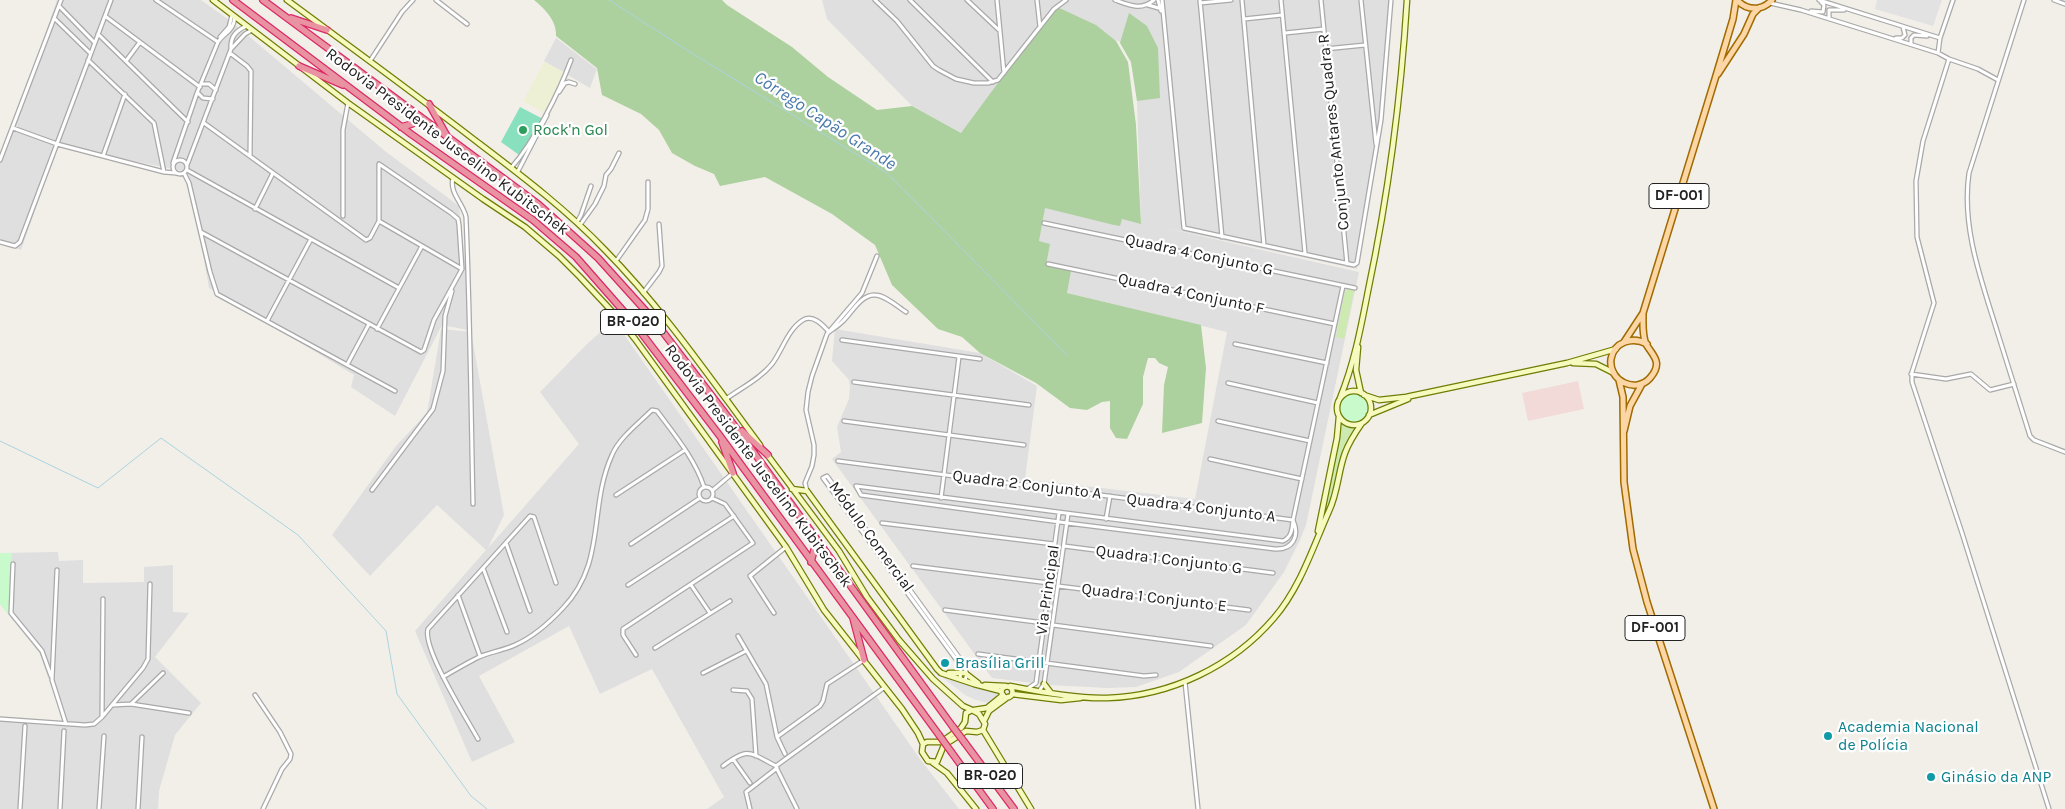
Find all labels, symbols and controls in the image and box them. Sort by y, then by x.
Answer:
street label: Conjunto Antares Quadra R [1314,33,1354,231]
street label: Rodovia Presidente Juscelino Kubitschek [322,44,572,240]
water label: Córrego Capão Grande [750,67,900,175]
place label: Rock'n Gol [533,120,608,140]
marker: Rock'n Gol [517,124,529,136]
road number: DF-001 [1649,184,1709,208]
street label: Quadra 4 Conjunto G [1123,230,1275,280]
street label: Quadra 4 Conjunto F [1116,269,1266,319]
road number: BR-020 [600,310,666,334]
street label: Rodovia Presidente Juscelino Kubitschek [660,341,856,591]
street label: Quadra 2 Conjunto A [951,466,1103,504]
street label: Módulo Comercial [824,478,918,596]
street label: Quadra 4 Conjunto A [1125,489,1277,527]
street label: Quadra 1 Conjunto G [1095,541,1243,579]
street label: Via Principal [1032,544,1064,636]
street label: Quadra 1 Conjunto E [1080,580,1228,616]
road number: DF-001 [1625,616,1685,640]
place label: Brasília Grill [955,653,1044,673]
marker: Brasília Grill [939,657,951,669]
place label: Academia Nacional de Polícia [1838,717,1979,755]
marker: Academia Nacional de Polícia [1822,730,1834,742]
road number: BR-020 [958,764,1022,788]
place label: Ginásio da ANP [1941,767,2051,787]
marker: Ginásio da ANP [1925,771,1937,783]

